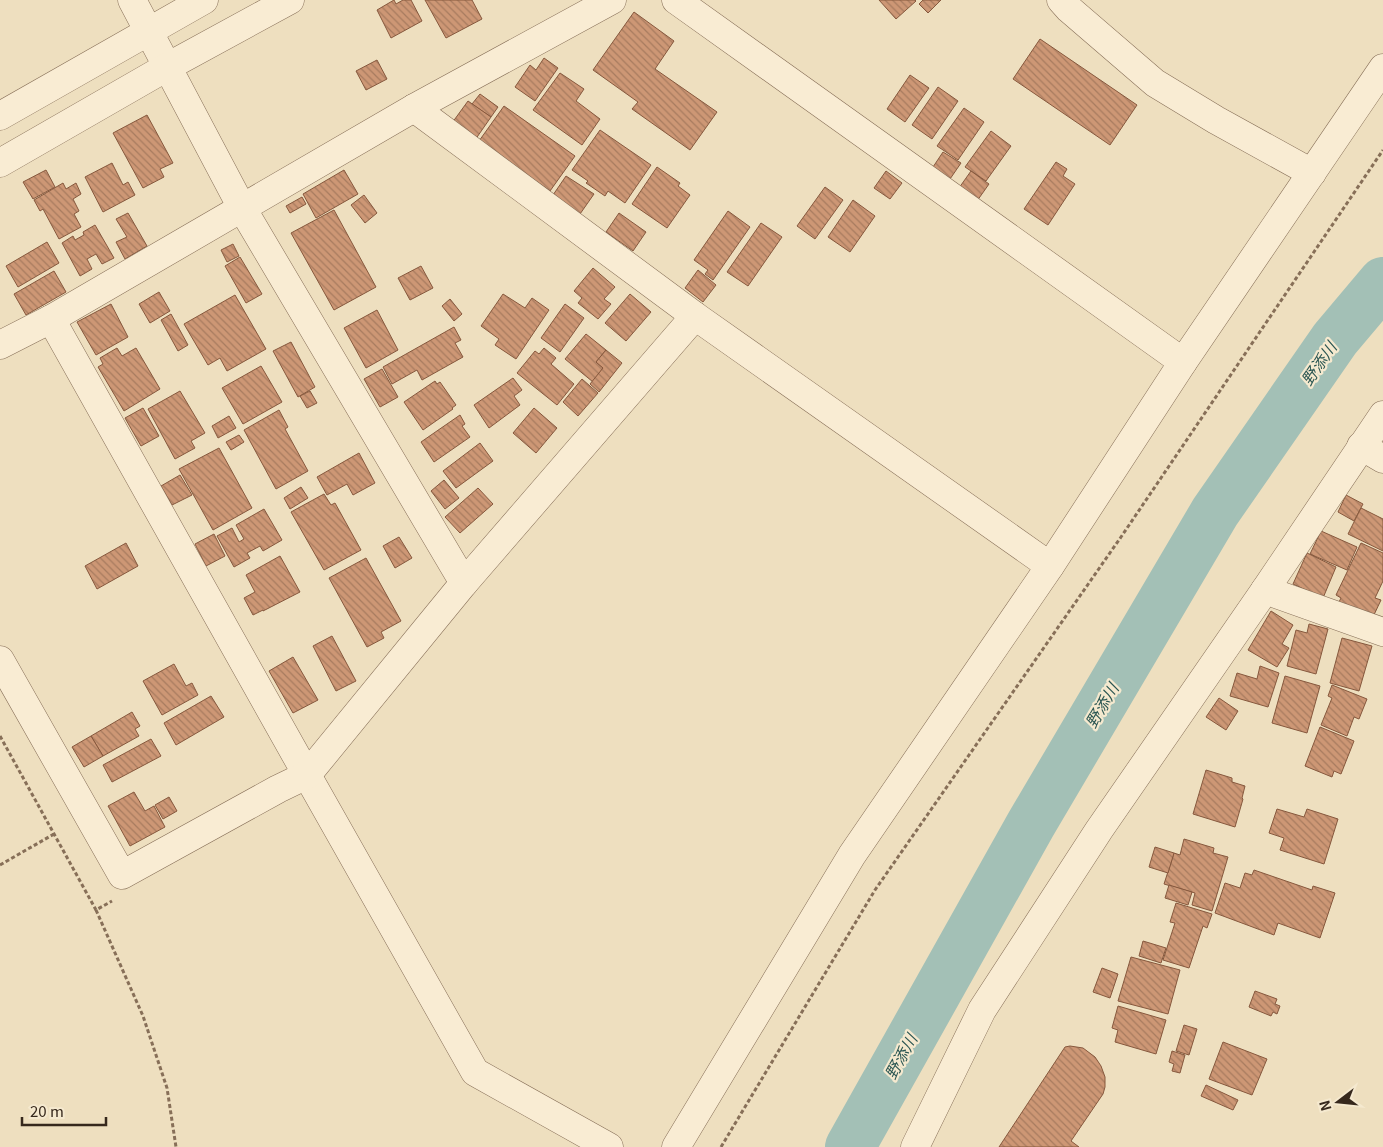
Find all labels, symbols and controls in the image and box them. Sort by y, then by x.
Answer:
water label: 野添川 [1294,335,1343,390]
water label: 野添川 [1078,677,1125,732]
water label: 野添川 [878,1027,923,1083]
north arrow [1313,1077,1363,1127]
scale bar [22,1094,106,1126]
text: N [1313,1098,1336,1114]
text: 20 m [30,1100,64,1121]

